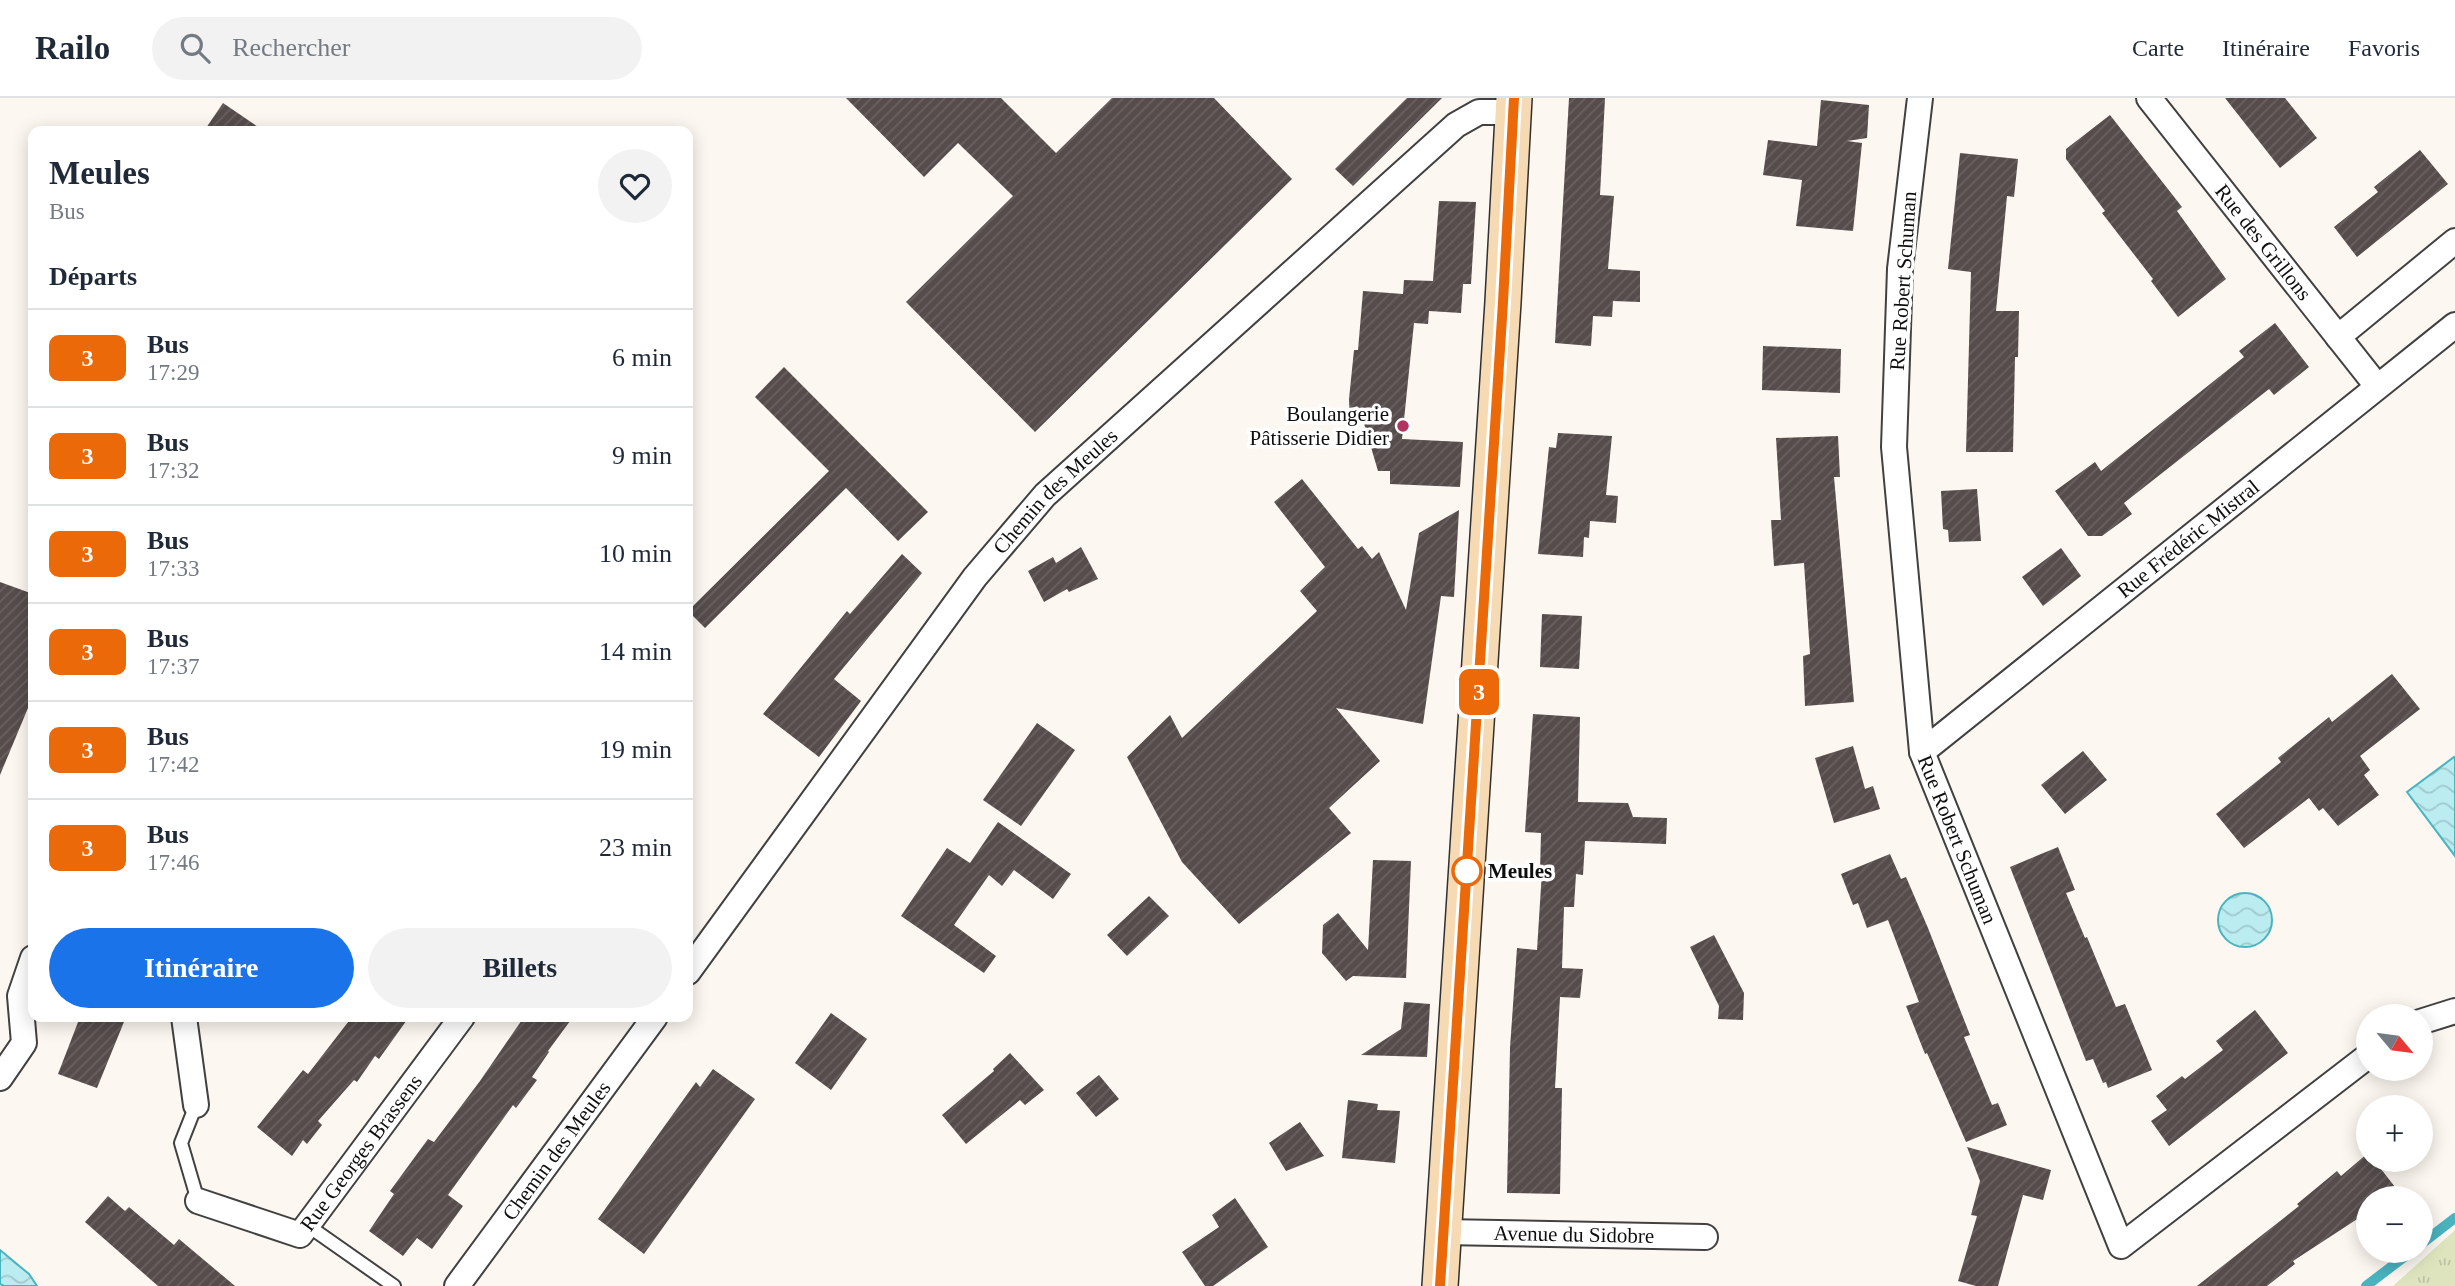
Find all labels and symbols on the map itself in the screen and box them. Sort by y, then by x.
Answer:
street label: Rue des Grillons [2210,179,2316,305]
street label: Rue Robert Schuman [1885,190,1921,371]
place label: Boulangerie Pâtisserie Didier [1250,402,1389,450]
marker: Boulangerie Pâtisserie Didier [1395,418,1411,434]
street label: Chemin des Meules [988,424,1122,559]
street label: Rue Frédéric Mistral [2112,475,2264,603]
line badge: 3 [1456,669,1502,715]
street label: Rue Robert Schuman [1913,752,2002,928]
marker: Meules [1452,856,1482,886]
place label: Meules [1488,859,1552,883]
north arrow [2356,1004,2432,1082]
street label: Rue Georges Brassens [295,1070,427,1236]
street label: Chemin des Meules [497,1076,616,1225]
street label: Avenue du Sidobre [1493,1221,1655,1248]

